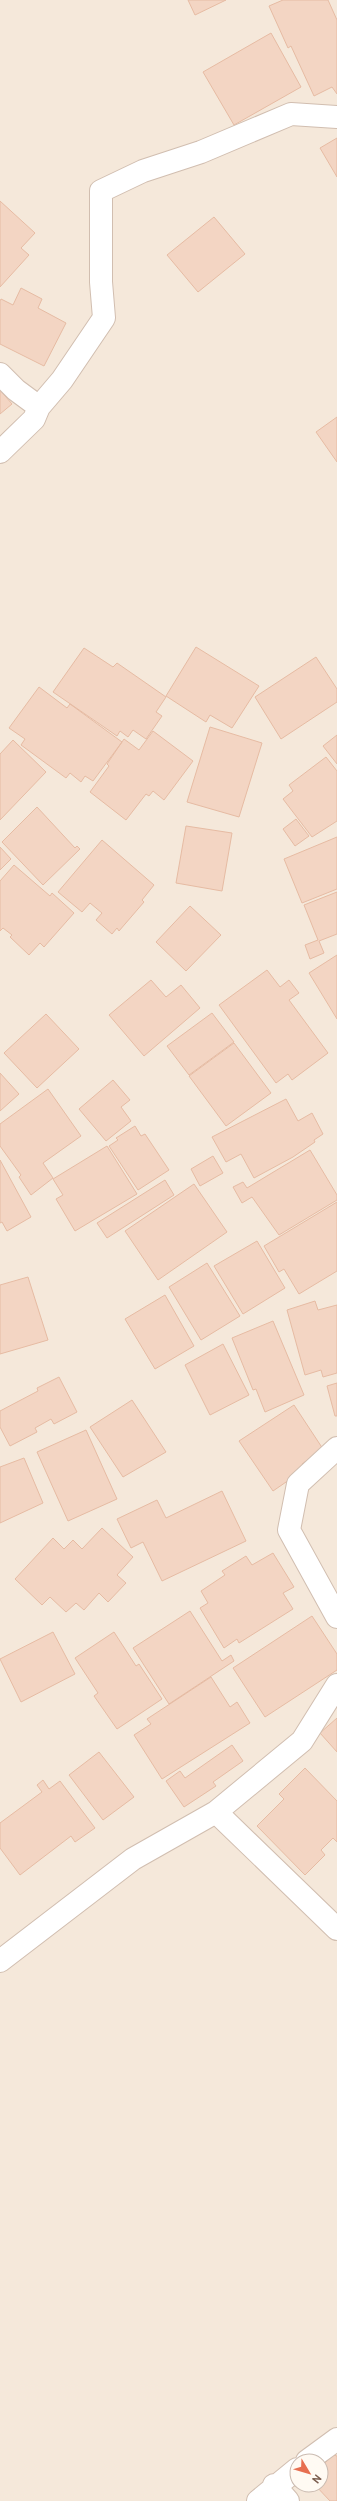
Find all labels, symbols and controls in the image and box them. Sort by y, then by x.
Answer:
north arrow [289,2453,329,2493]
text: N [308,2471,324,2486]

